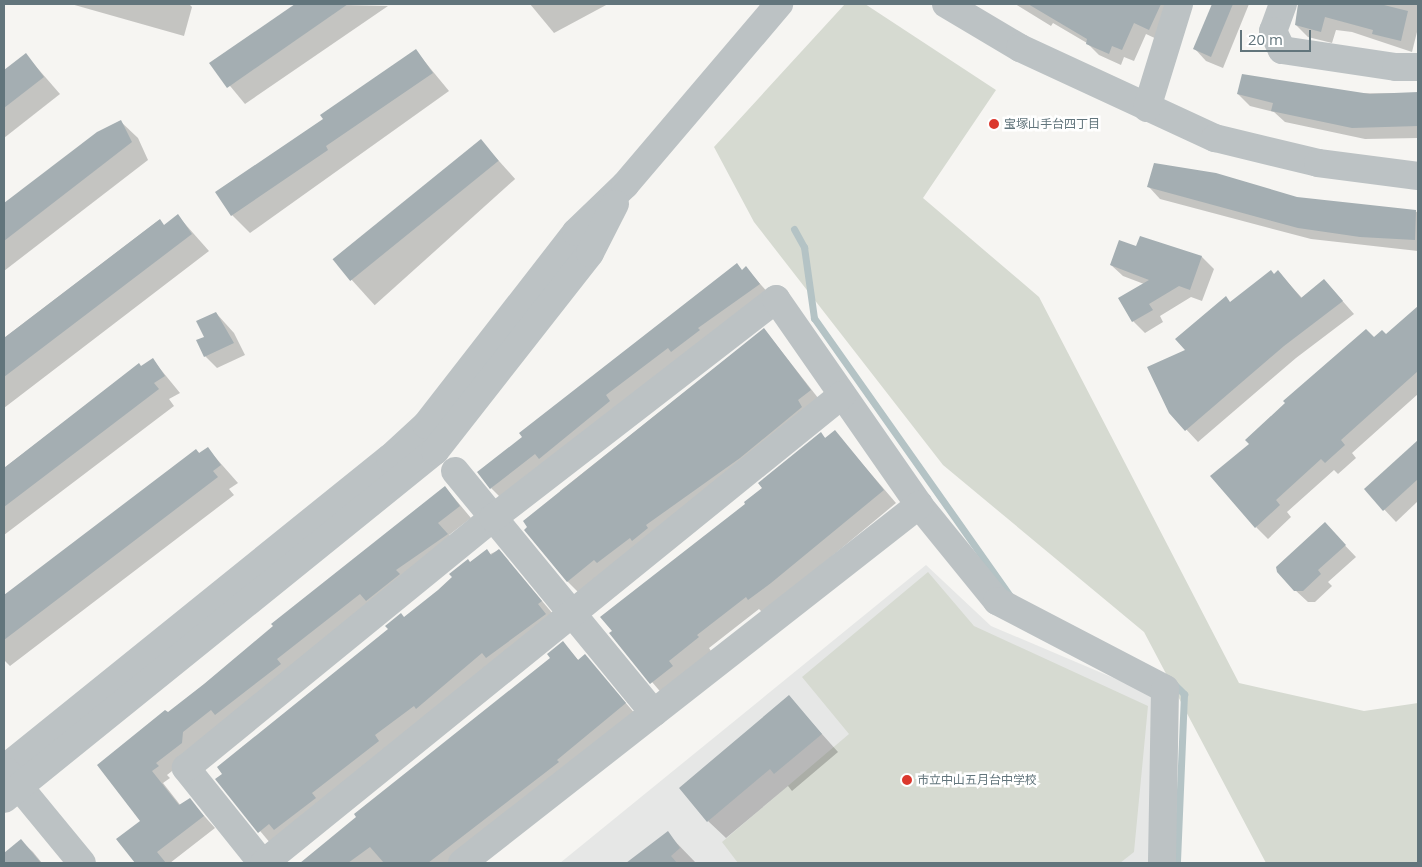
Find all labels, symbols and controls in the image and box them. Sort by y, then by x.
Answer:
scale bar [1242,20,1313,52]
text: 20 m [1248,29,1283,49]
place label: 宝塚山手台四丁目 [1004,117,1100,131]
marker: 宝塚山手台四丁目 [988,118,1000,130]
place label: 市立中山五月台中学校 [917,773,1037,787]
marker: 市立中山五月台中学校 [901,774,913,786]

